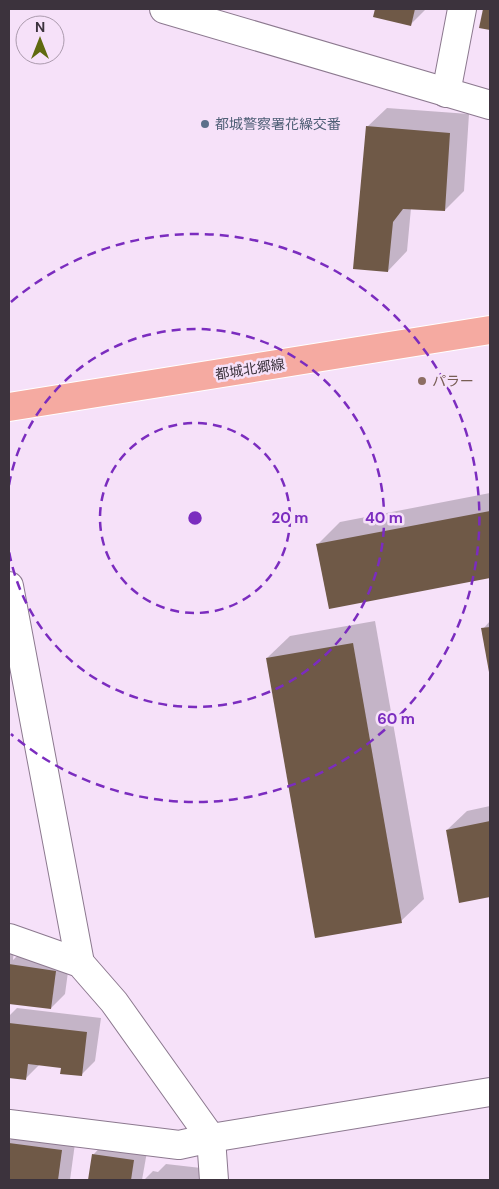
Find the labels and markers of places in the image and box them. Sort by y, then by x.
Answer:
place label: 都城警察署花繰交番 [215,115,341,133]
marker: 都城警察署花繰交番 [199,118,211,130]
place label: パラー [432,372,474,390]
marker: パラー [416,375,428,387]
centre of rings [186,509,204,527]

